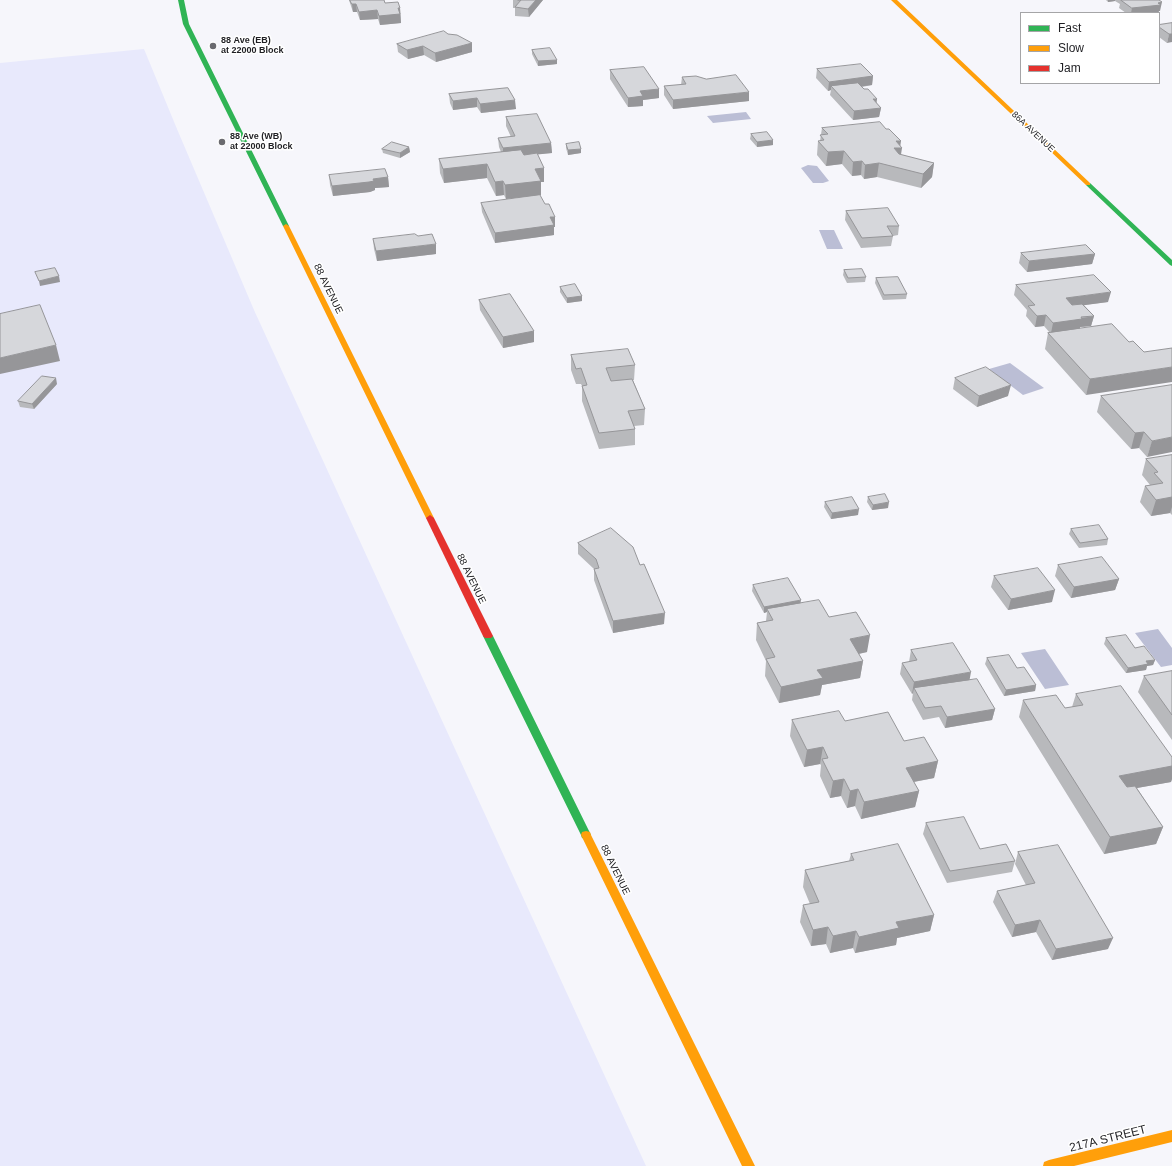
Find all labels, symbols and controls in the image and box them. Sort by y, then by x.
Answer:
legend [1020,12,1160,84]
text: Fast [1058,21,1081,35]
place label: 88 Ave (EB) at 22000 Block [221,36,284,57]
marker: 88 Ave (EB) at 22000 Block [208,41,218,51]
text: Slow [1058,41,1084,55]
text: Jam [1058,61,1081,75]
street label: 86A AVENUE [1009,109,1057,155]
place label: 88 Ave (WB) at 22000 Block [230,132,293,153]
marker: 88 Ave (WB) at 22000 Block [217,137,227,147]
street label: 88 AVENUE [311,262,345,316]
street label: 88 AVENUE [454,552,488,606]
street label: 88 AVENUE [598,843,632,897]
street label: 217A STREET [1068,1122,1148,1156]

